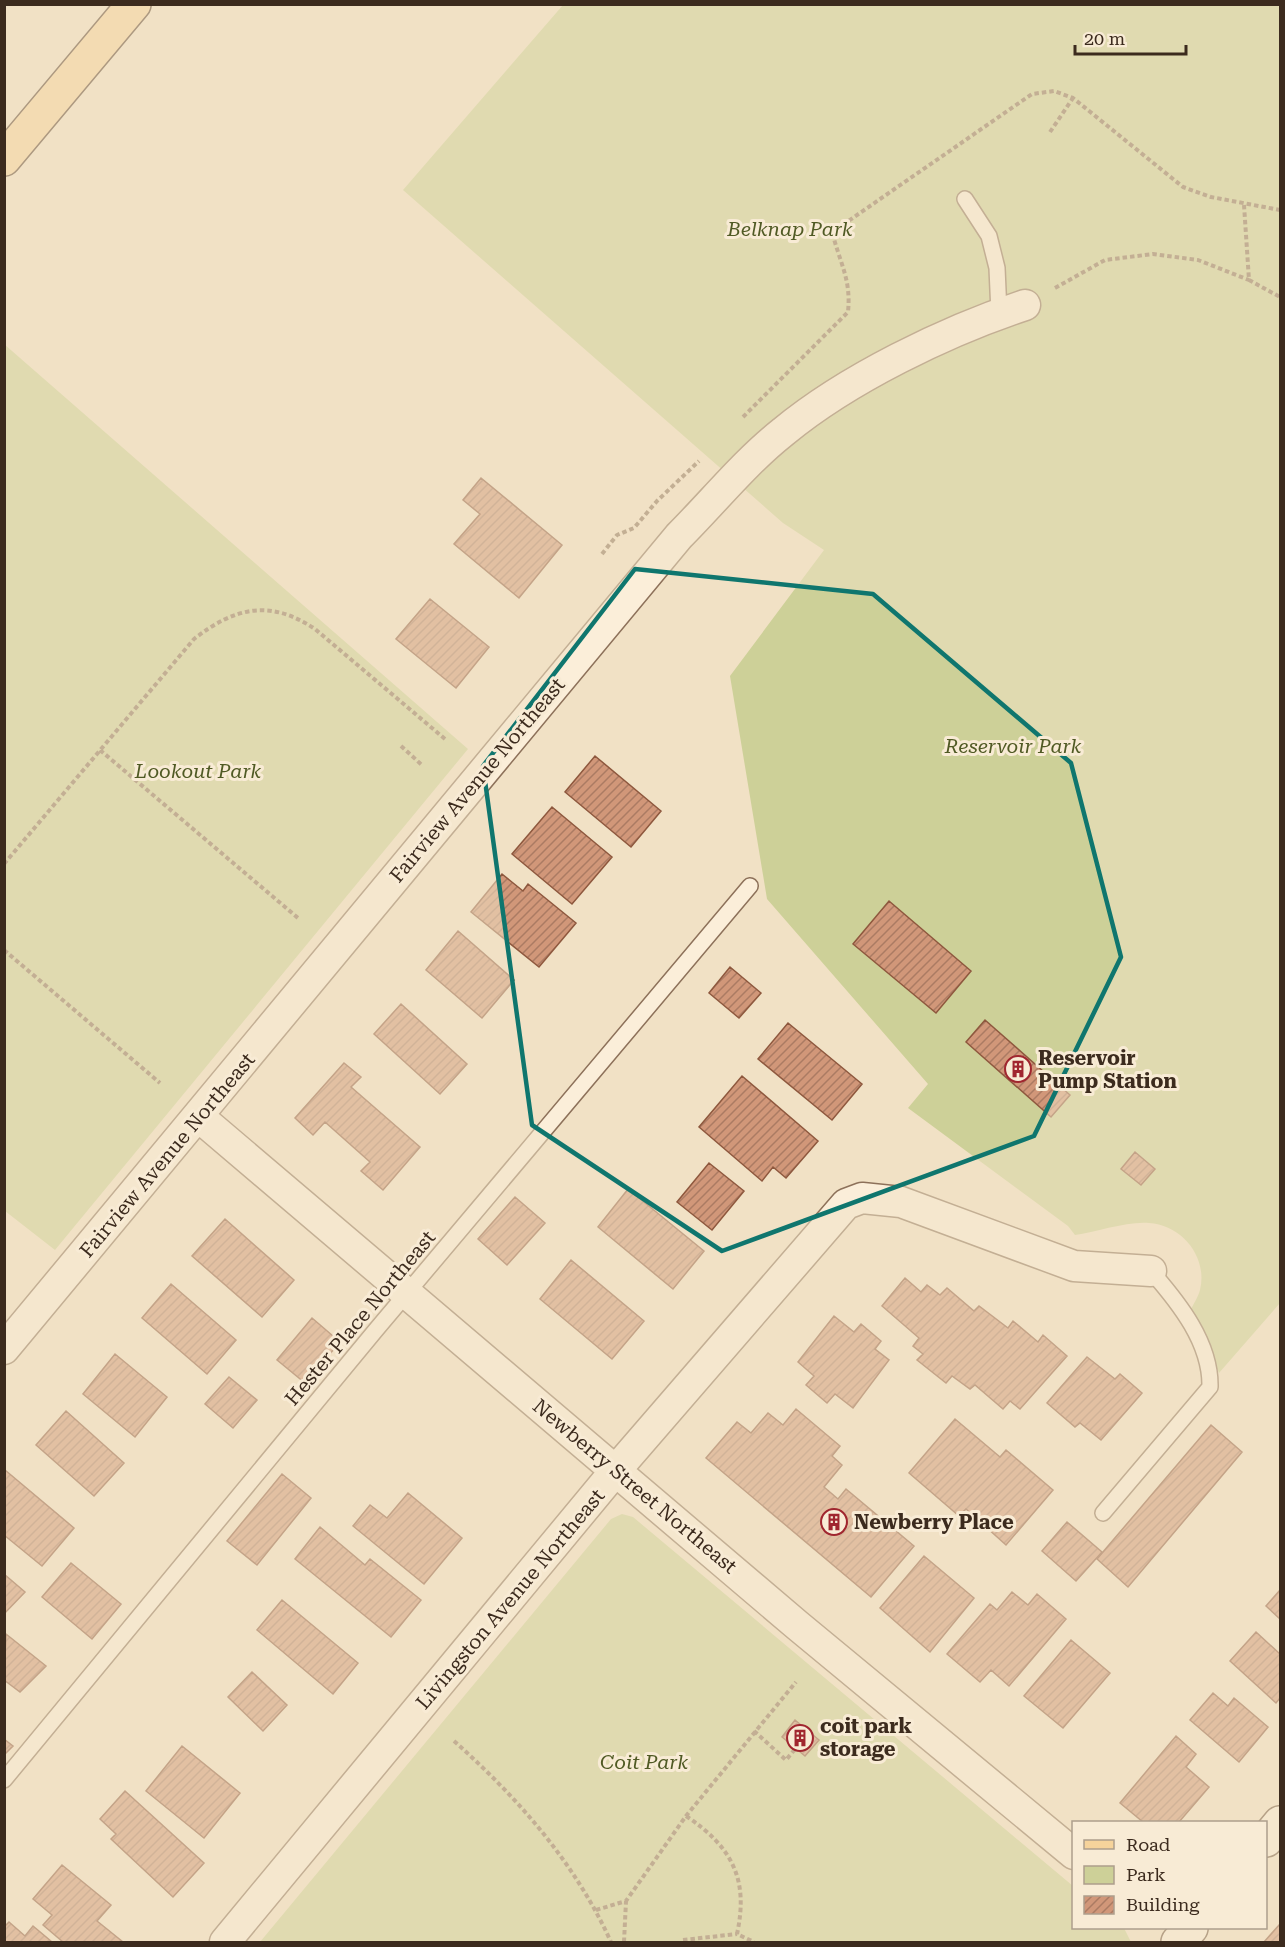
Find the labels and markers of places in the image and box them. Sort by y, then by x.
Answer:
place label: Reservoir Pump Station [1038,1046,1177,1093]
building icon: Reservoir Pump Station [1003,1054,1033,1084]
building icon: Newberry Place [819,1507,849,1537]
place label: Newberry Place [854,1510,1014,1534]
place label: coit park storage [820,1714,912,1761]
building icon: coit park storage [785,1723,815,1753]

